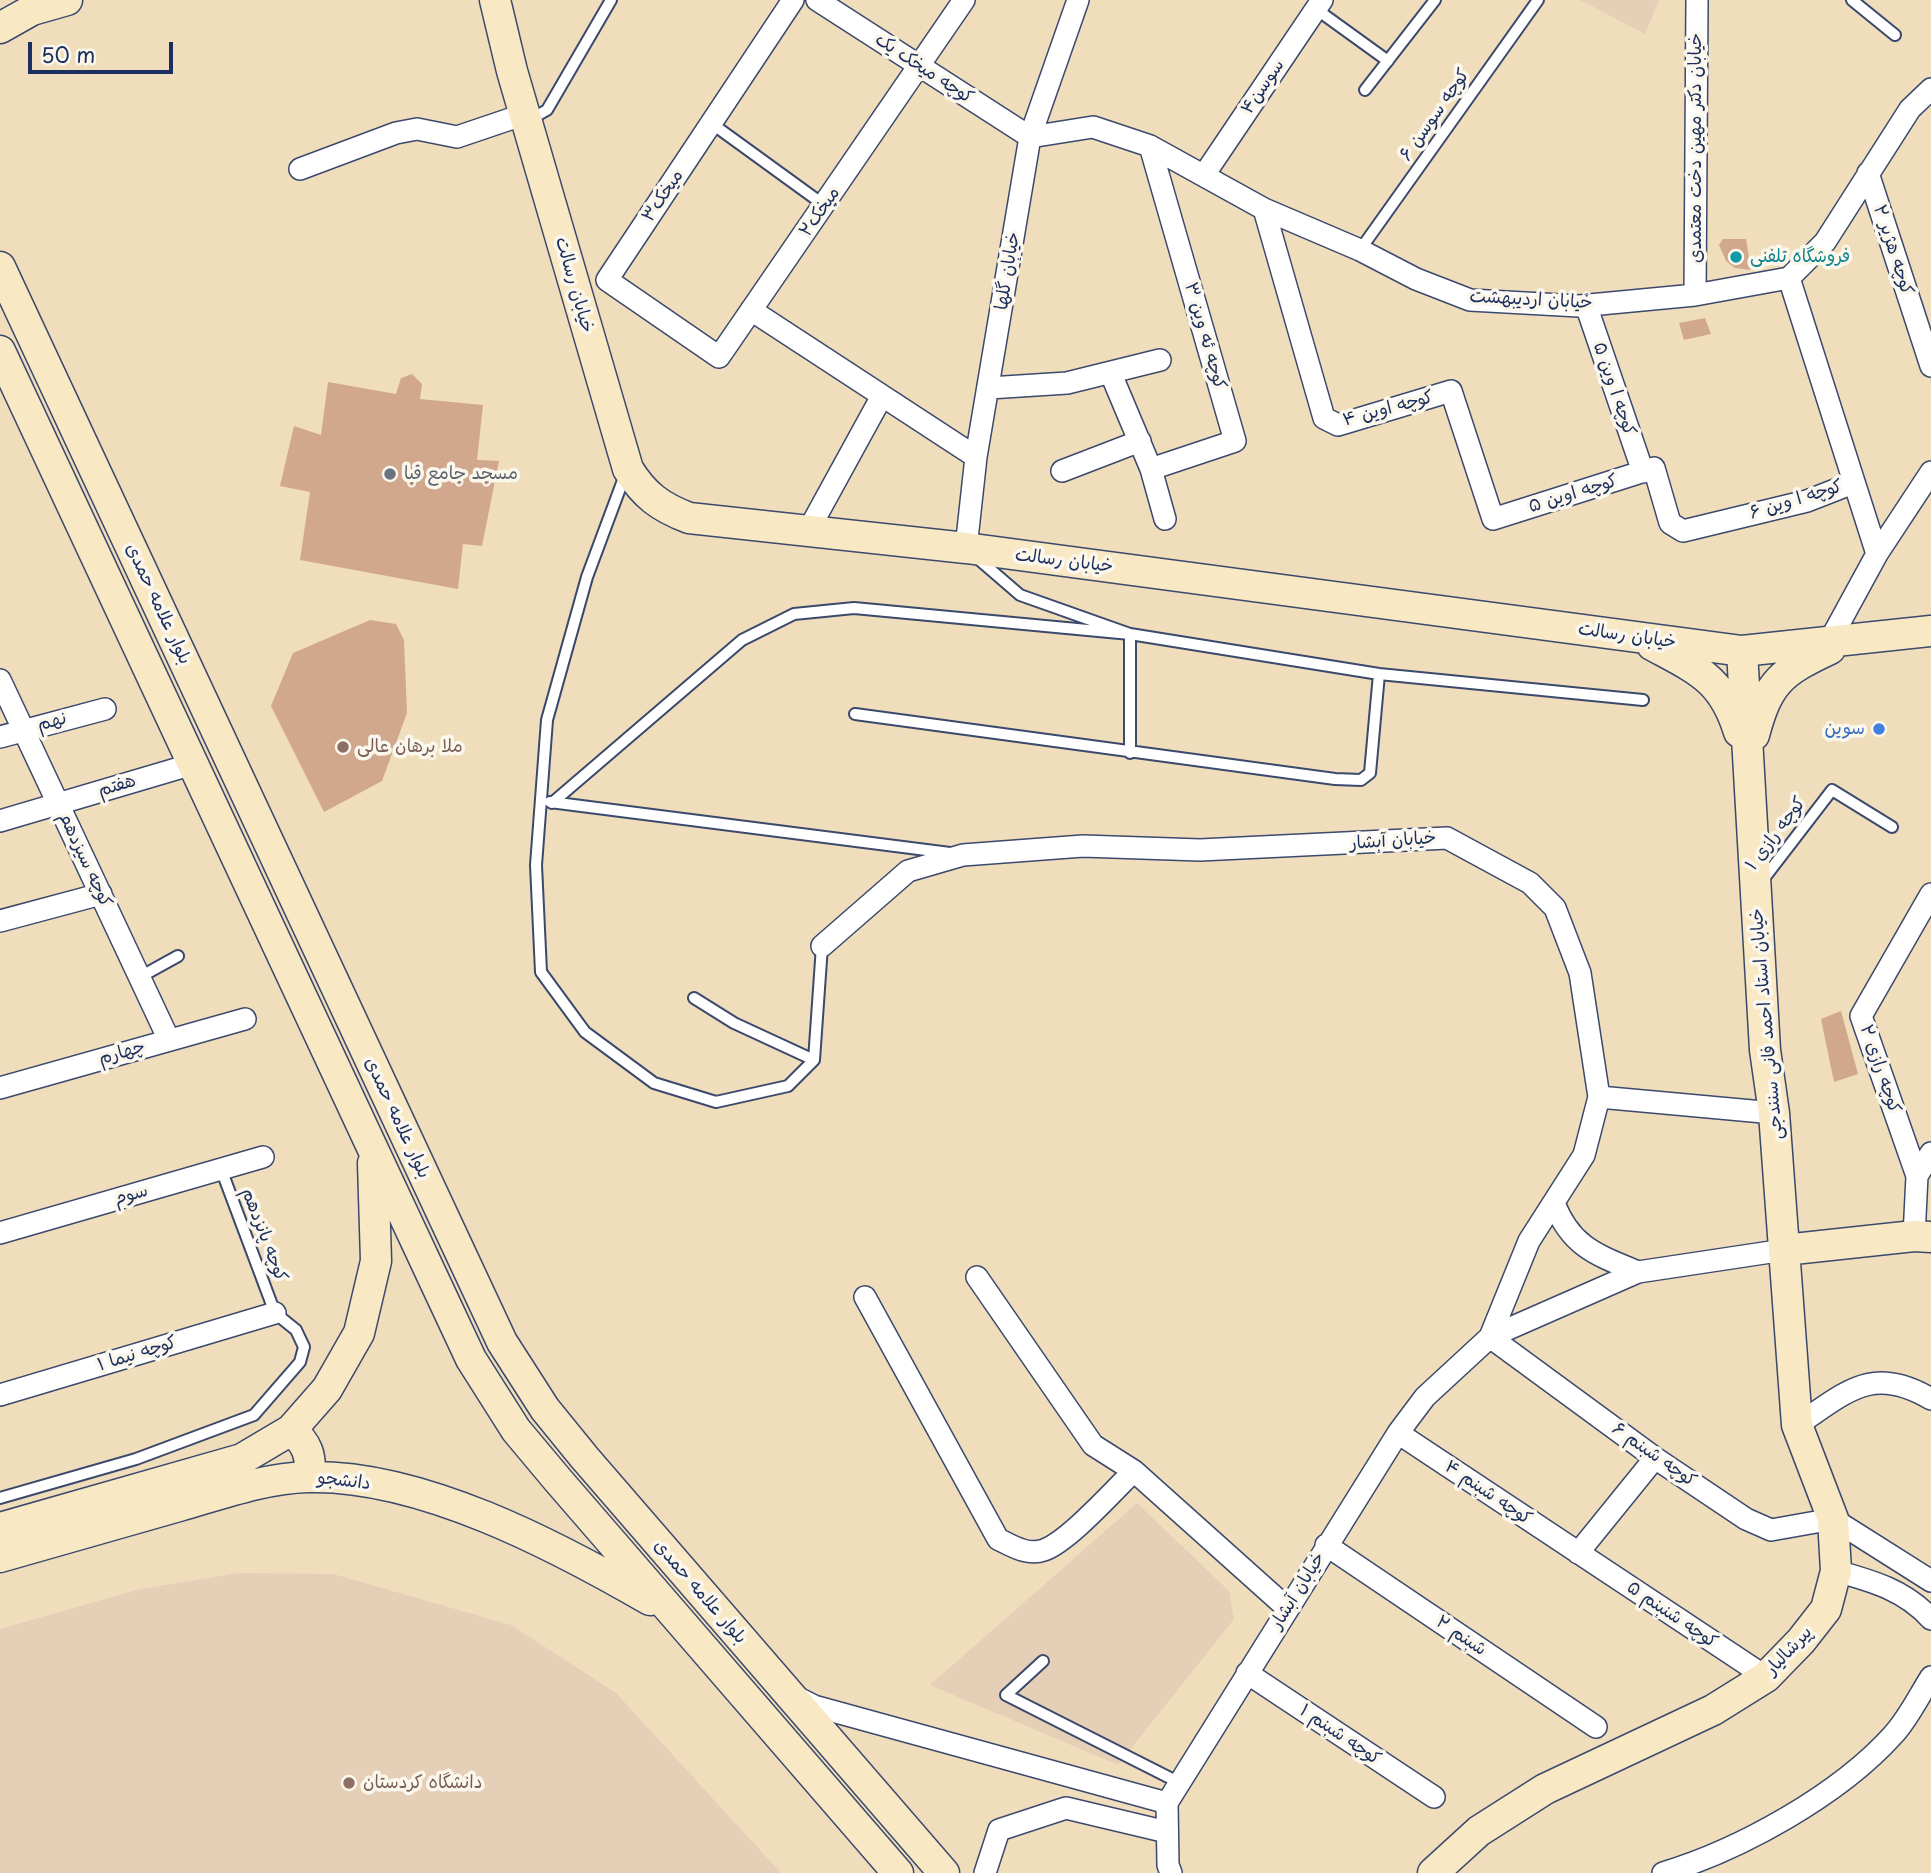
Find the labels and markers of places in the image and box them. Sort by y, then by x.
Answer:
place label: فروشگاه تلفنی [1750,246,1850,268]
marker: فروشگاه تلفنی [1728,249,1744,265]
place label: مسجد جامع قبا [404,463,518,485]
marker: مسجد جامع قبا [382,466,398,482]
place label: سوین [1825,718,1865,740]
marker: سوین [1871,721,1887,737]
place label: ملا برهان عالی [357,736,463,758]
marker: ملا برهان عالی [335,739,351,755]
place label: دانشگاه کردستان [363,1772,482,1794]
marker: دانشگاه کردستان [341,1775,357,1791]

